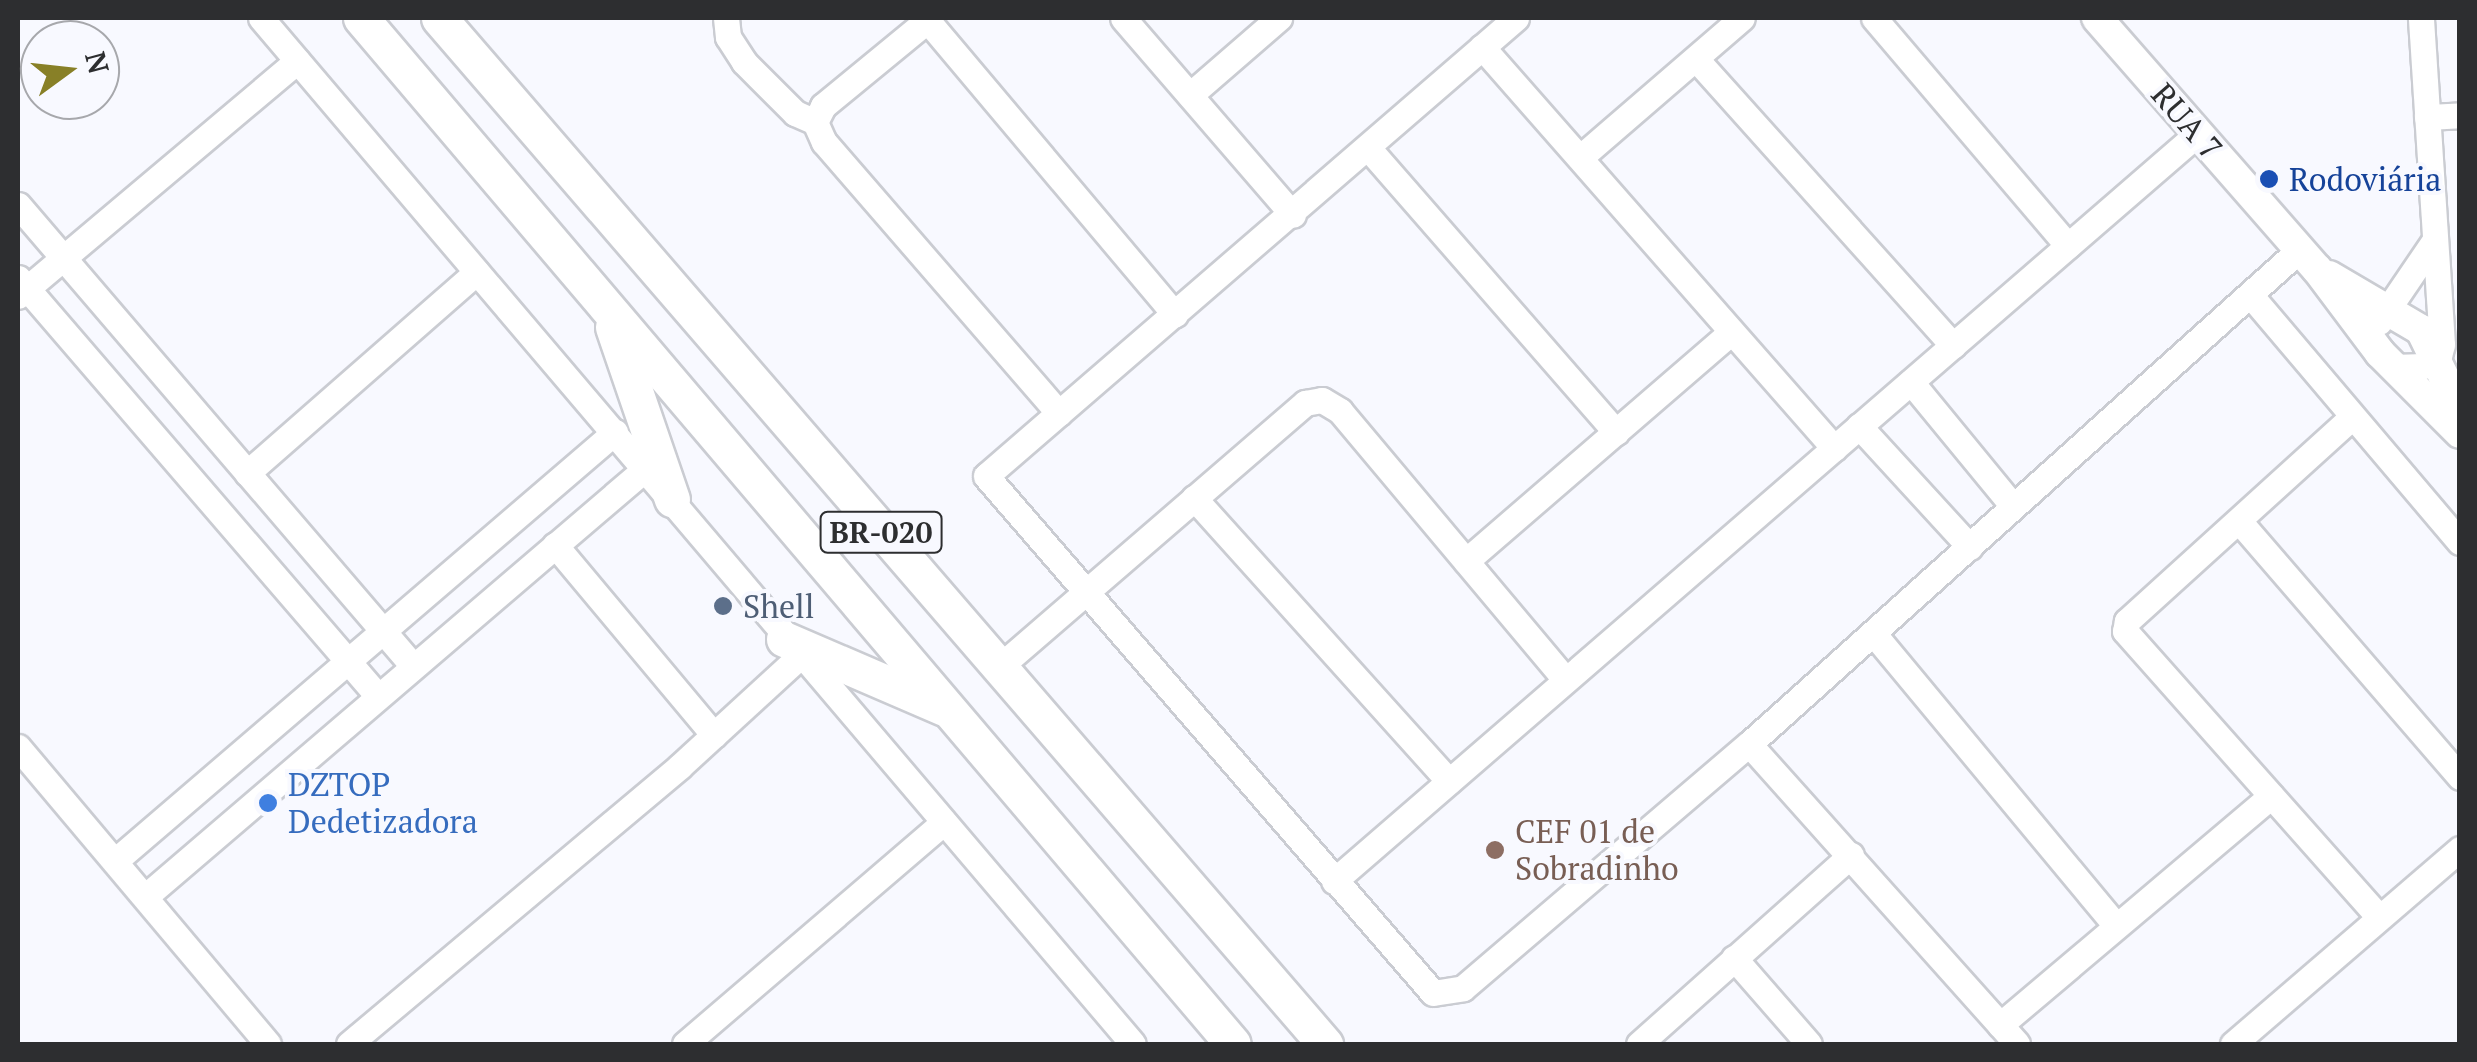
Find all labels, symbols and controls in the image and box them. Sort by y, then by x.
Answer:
north arrow [20,20,120,120]
text: N [77,48,118,78]
street label: RUA 7 [2143,75,2231,167]
place label: Rodoviária [2289,160,2441,198]
marker: Rodoviária [2258,168,2280,190]
road number: BR-020 [818,507,944,557]
place label: Shell [743,587,814,625]
marker: Shell [712,595,734,617]
place label: DZTOP Dedetizadora [288,766,478,841]
marker: DZTOP Dedetizadora [257,792,279,814]
place label: CEF 01 de Sobradinho [1515,813,1679,888]
marker: CEF 01 de Sobradinho [1484,839,1506,861]

